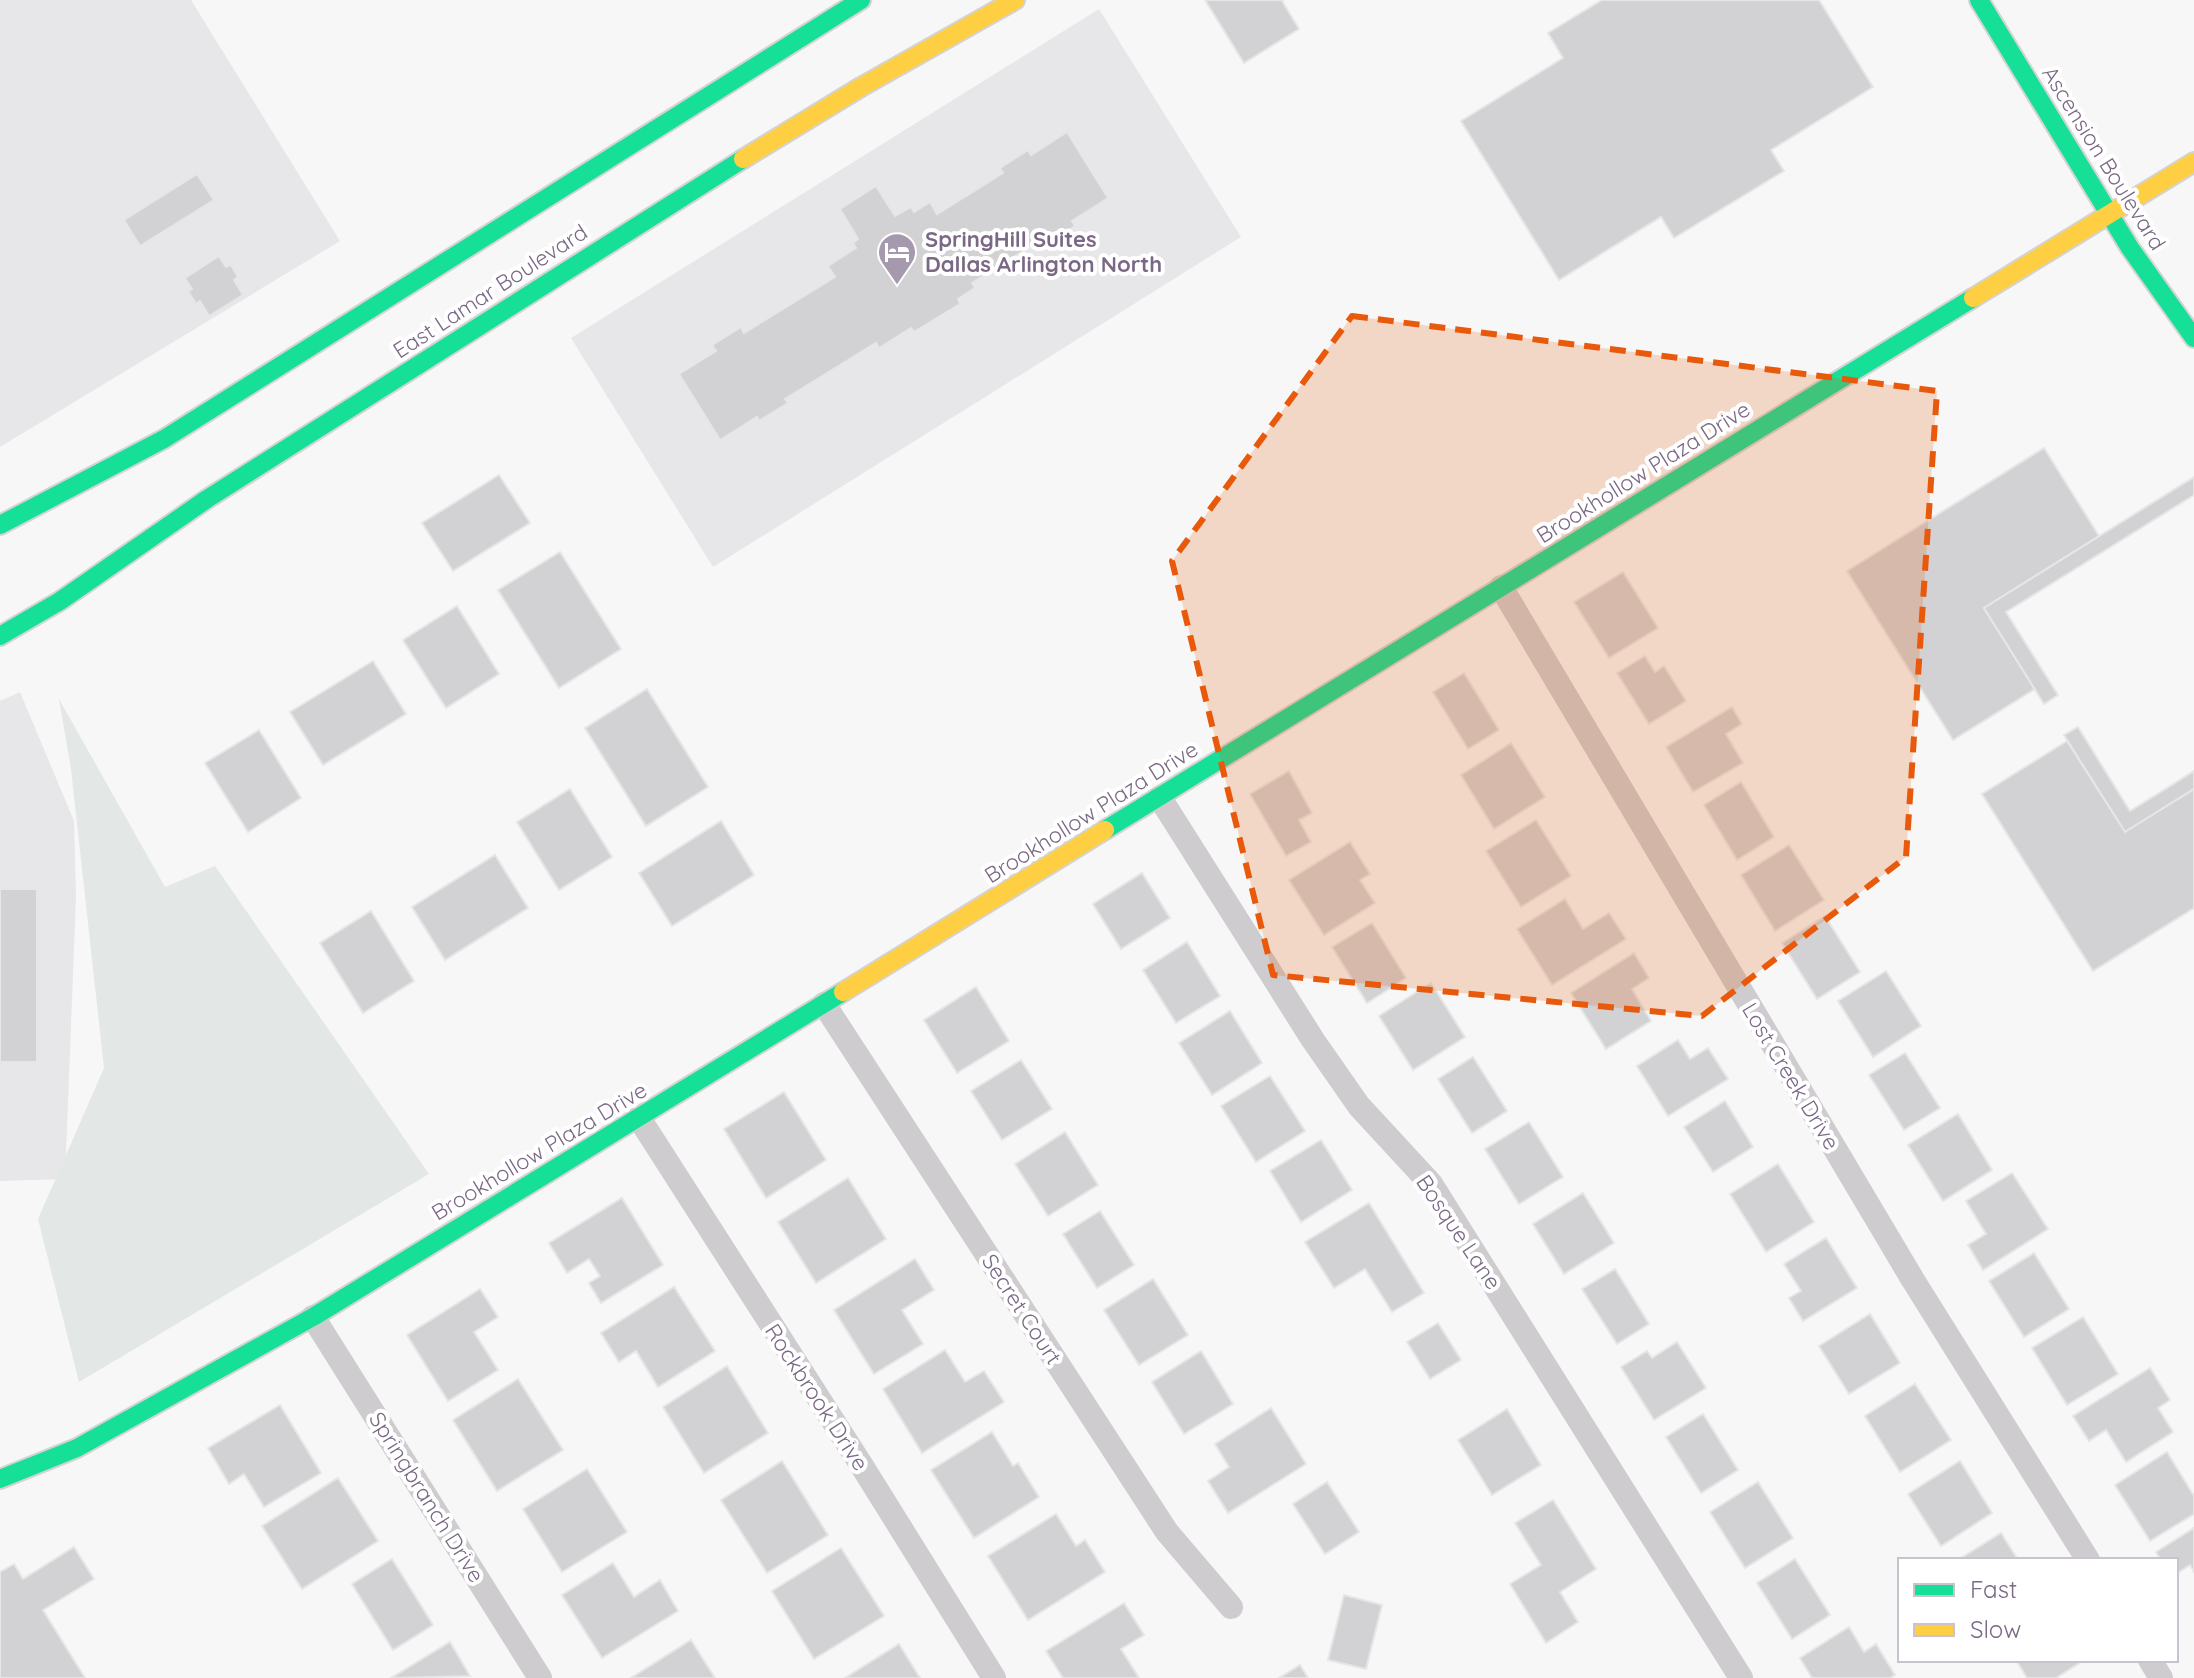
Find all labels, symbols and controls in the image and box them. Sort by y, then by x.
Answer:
street label: Ascension Boulevard [2036,61,2172,255]
street label: East Lamar Boulevard [388,218,592,364]
place label: SpringHill Suites Dallas Arlington North [925,225,1162,278]
hotel icon: SpringHill Suites Dallas Arlington North [876,231,918,286]
street label: Brookhollow Plaza Drive [1531,395,1755,549]
street label: Brookhollow Plaza Drive [979,735,1203,889]
street label: Lost Creek Drive [1736,997,1846,1155]
street label: Brookhollow Plaza Drive [426,1076,652,1226]
street label: Bosque Lane [1410,1169,1508,1295]
street label: Secret Court [976,1248,1068,1370]
street label: Rockbrook Drive [759,1318,875,1476]
street label: Springbranch Drive [363,1407,491,1587]
legend [1898,1558,2178,1662]
text: Fast [1970,1574,2017,1604]
text: Slow [1970,1614,2021,1644]

